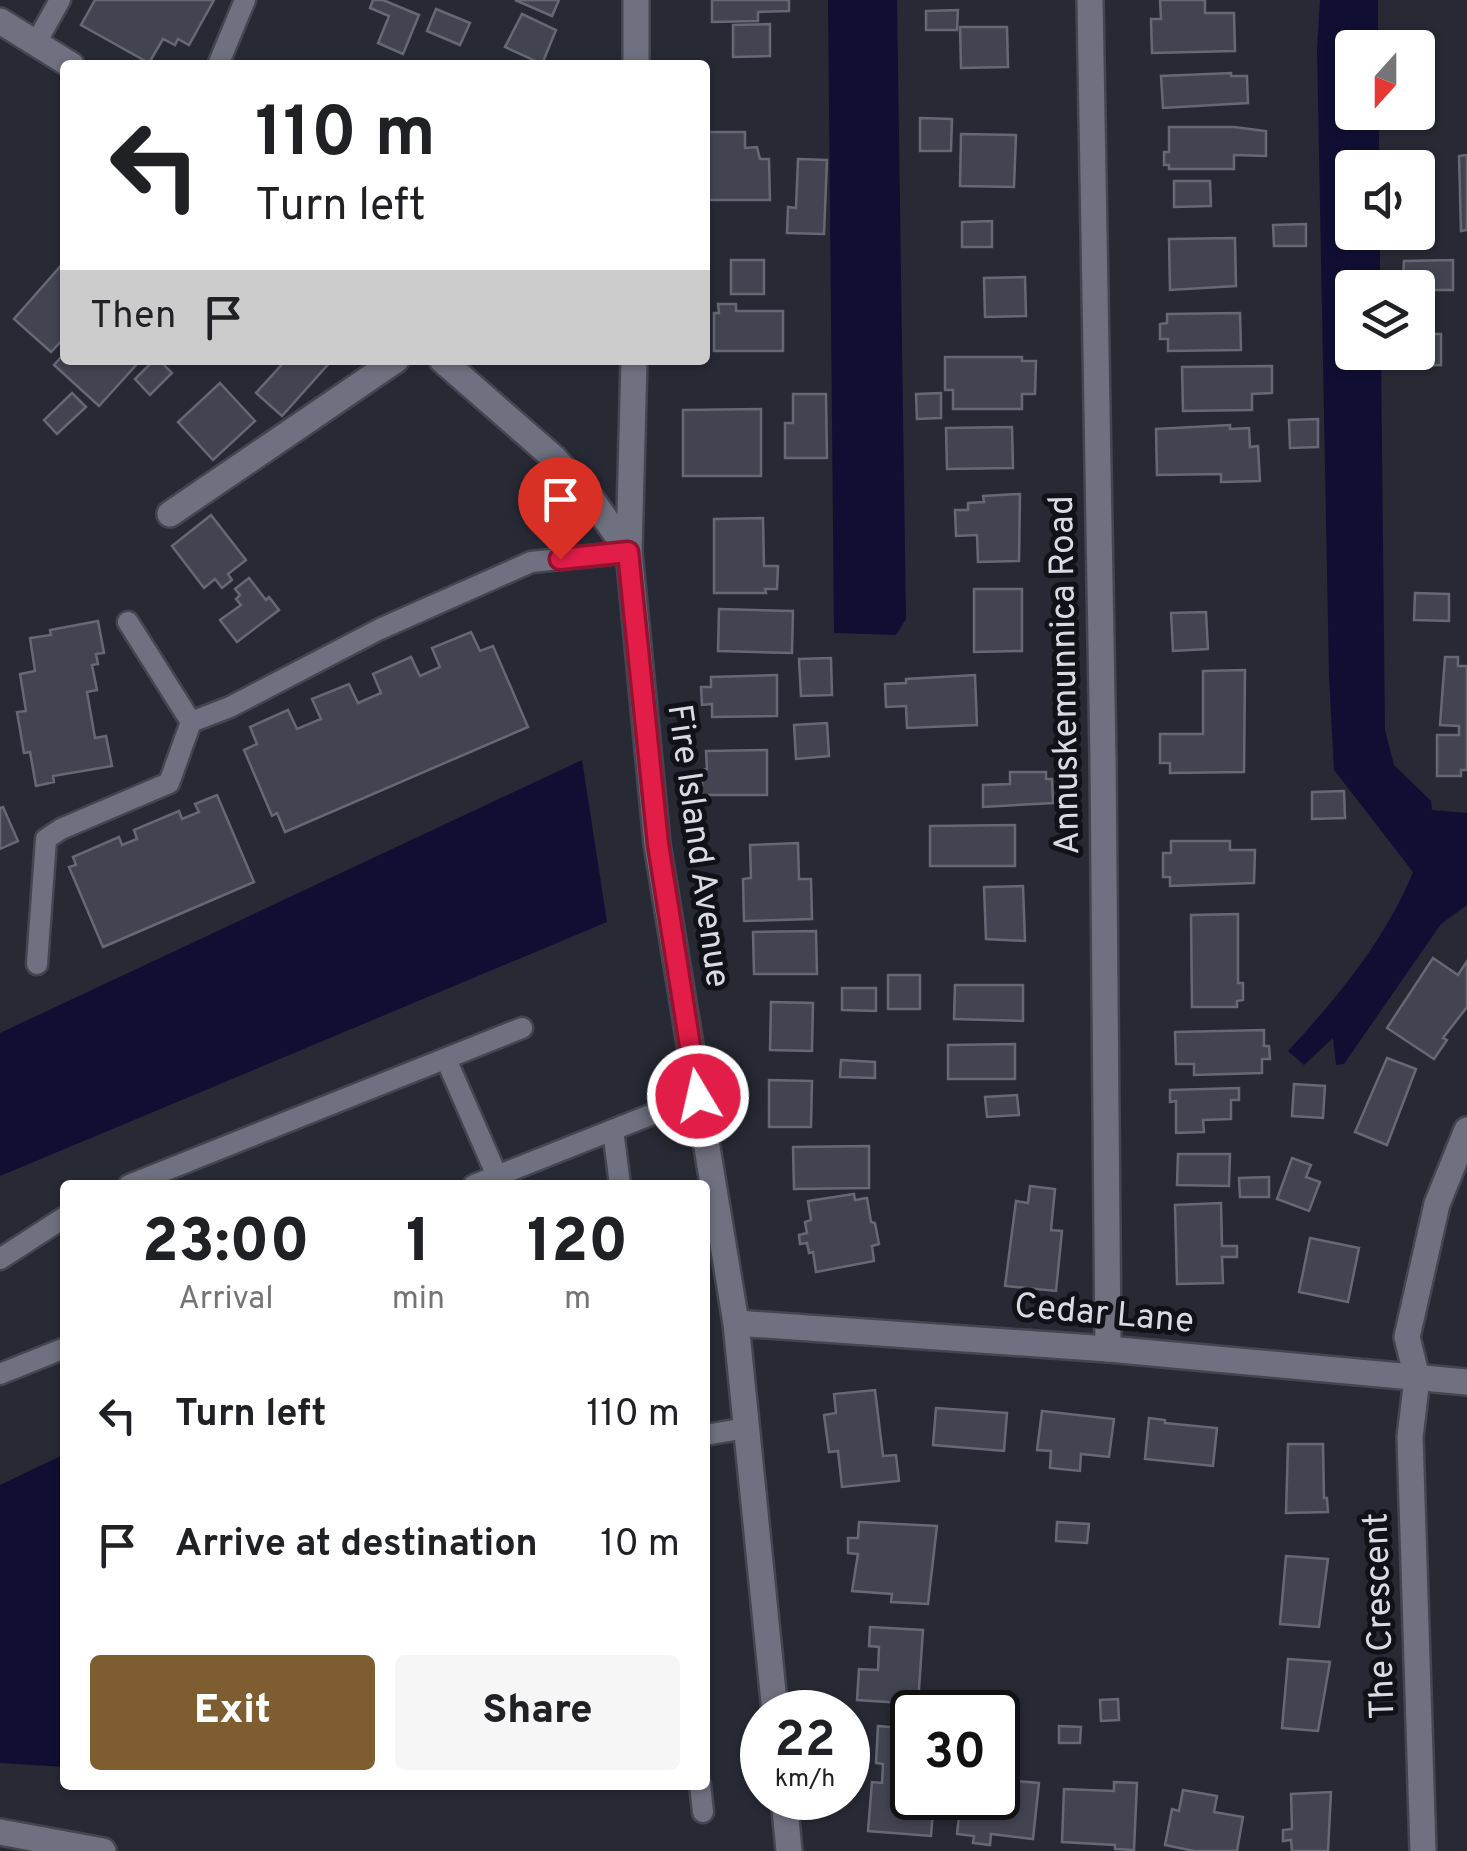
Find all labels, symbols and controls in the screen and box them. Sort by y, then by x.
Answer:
north arrow [1335,30,1435,130]
map controls [1335,30,1435,370]
text: 110 m [255,92,436,181]
icon: left [90,100,220,230]
button: sound [1335,150,1435,250]
text: Turn left [255,179,426,236]
button: layers [1335,270,1435,370]
icon: arrive [196,290,251,345]
text: Then [90,293,176,342]
pin [518,457,603,560]
icon: arrive [533,472,588,527]
street label: Annuskemunnica Road [1041,495,1091,855]
street label: Fire Island Avenue [655,701,739,991]
position arrow [646,1044,750,1148]
text: 23:00 [142,1207,310,1283]
text: 1 [406,1207,431,1283]
text: 120 [527,1207,628,1283]
text: Arrival [178,1280,274,1320]
text: min [392,1280,445,1320]
text: m [564,1280,591,1320]
street label: Cedar Lane [1012,1285,1196,1345]
icon: left [90,1388,145,1443]
text: Turn left [175,1391,327,1440]
text: 110 m [586,1391,680,1440]
street label: The Crescent [1355,1512,1407,1720]
icon: arrive [90,1518,145,1573]
text: Arrive at destination [175,1521,538,1570]
text: 10 m [600,1521,680,1570]
button: Exit [90,1655,375,1770]
button: Share [395,1655,680,1770]
speed limit sign: 30 [890,1690,1020,1820]
text: 22 [774,1711,836,1774]
text: km/h [775,1764,835,1796]

